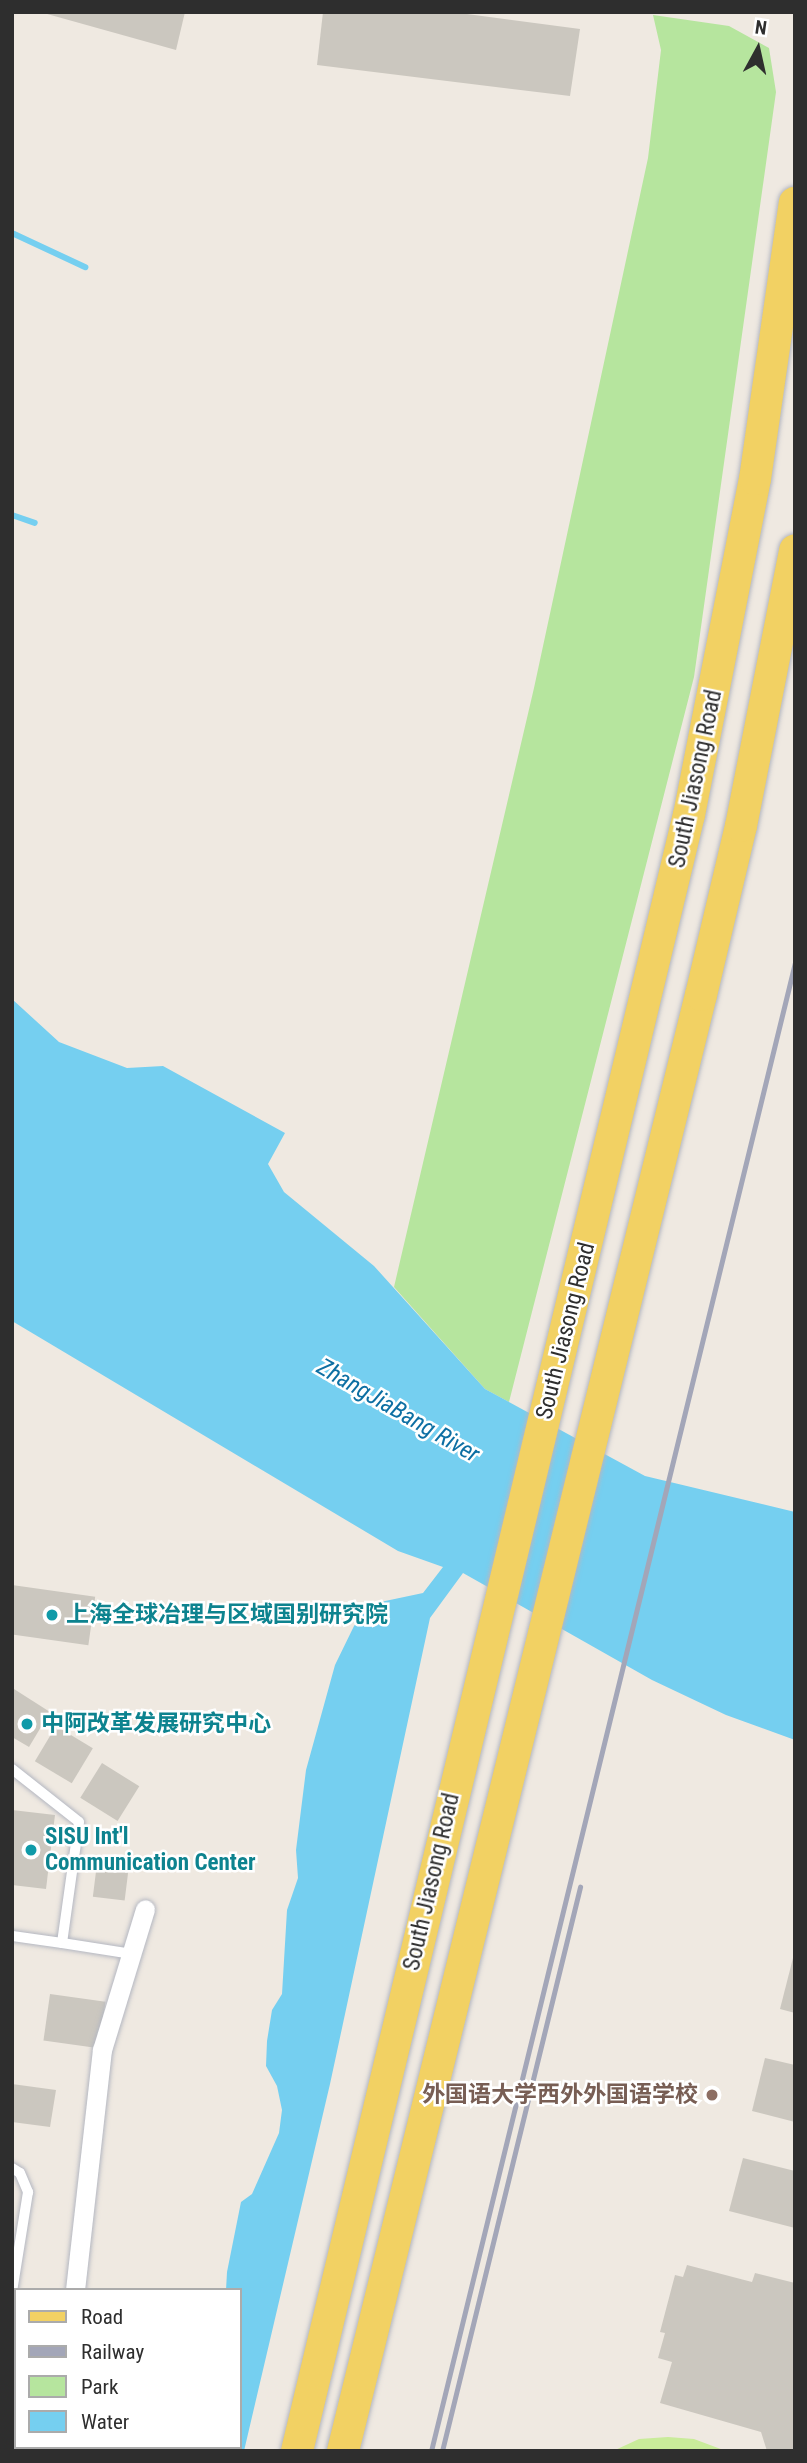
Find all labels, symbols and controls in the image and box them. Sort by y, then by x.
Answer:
north arrow [723,14,793,84]
text: N [754,16,768,40]
street label: South Jiasong Road [664,688,728,870]
street label: South Jiasong Road [531,1240,601,1422]
water label: ZhangJiaBang River [312,1353,484,1469]
place label: 上海全球冶理与区域国别研究院 [66,1601,388,1629]
marker: 上海全球冶理与区域国别研究院 [44,1607,60,1623]
place label: 中阿改革发展研究中心 [41,1710,271,1738]
marker: 中阿改革发展研究中心 [19,1716,35,1732]
street label: South Jiasong Road [398,1791,466,1973]
place label: SISU Int'l Communication Center [45,1823,256,1877]
marker: SISU Int'l Communication Center [23,1842,39,1858]
place label: 外国语大学西外外国语学校 [422,2081,698,2109]
marker: 外国语大学西外外国语学校 [704,2087,720,2103]
legend [14,2288,242,2449]
text: Road [81,2305,123,2329]
text: Railway [81,2340,144,2364]
text: Park [81,2375,118,2399]
text: Water [81,2410,129,2434]

